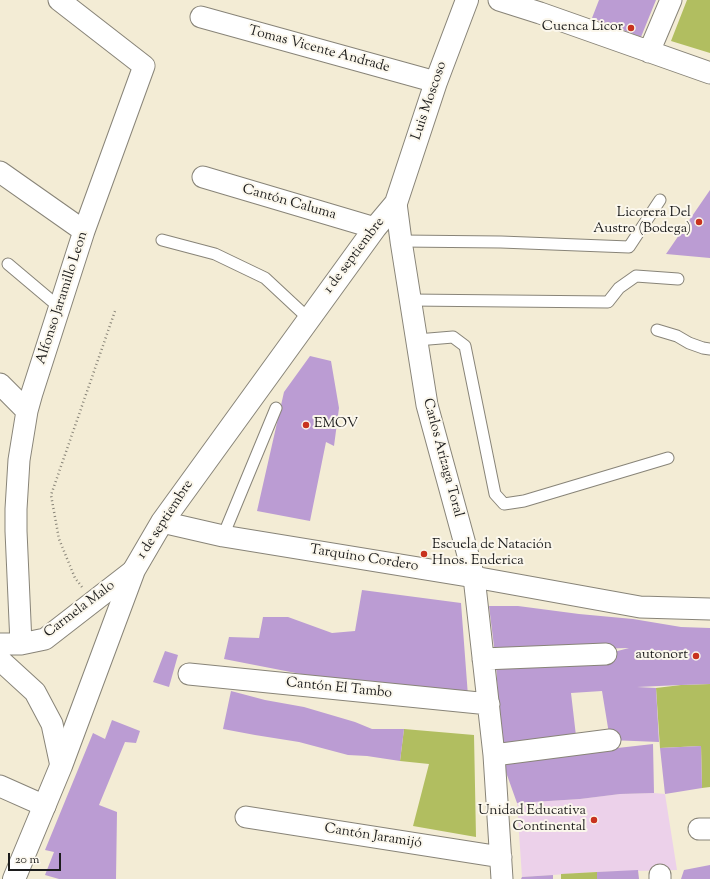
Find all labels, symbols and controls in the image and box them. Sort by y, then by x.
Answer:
place label: Cuenca Licor [542,20,623,36]
street label: Tomas Vicente Andrade [247,23,391,77]
marker: Cuenca Licor [626,23,636,33]
street label: Luis Moscoso [409,60,451,142]
street label: Cantón Caluma [240,182,338,224]
place label: Licorera Del Austro (Bodega) [593,206,691,238]
street label: 1 de septiembre [321,215,389,297]
marker: Licorera Del Austro (Bodega) [694,217,704,227]
street label: Alfonso Jaramillo Leon [34,229,92,367]
street label: Carlos Arízaga Toral [418,397,466,519]
place label: EMOV [314,417,358,433]
marker: EMOV [301,420,311,430]
street label: 1 de septiembre [134,477,198,563]
place label: Escuela de Natación Hnos. Enderica [432,538,552,570]
street label: Tarquino Cordero [309,542,419,576]
marker: Escuela de Natación Hnos. Enderica [419,549,429,559]
street label: Carmela Malo [41,578,119,642]
place label: autonort [635,648,688,664]
marker: autonort [691,651,701,661]
street label: Cantón El Tambo [285,675,393,703]
place label: Unidad Educativa Continental [478,804,586,836]
marker: Unidad Educativa Continental [589,815,599,825]
street label: Cantón Jaramijó [323,821,423,853]
scale bar [10,845,63,871]
text: 20 m [15,851,39,869]

